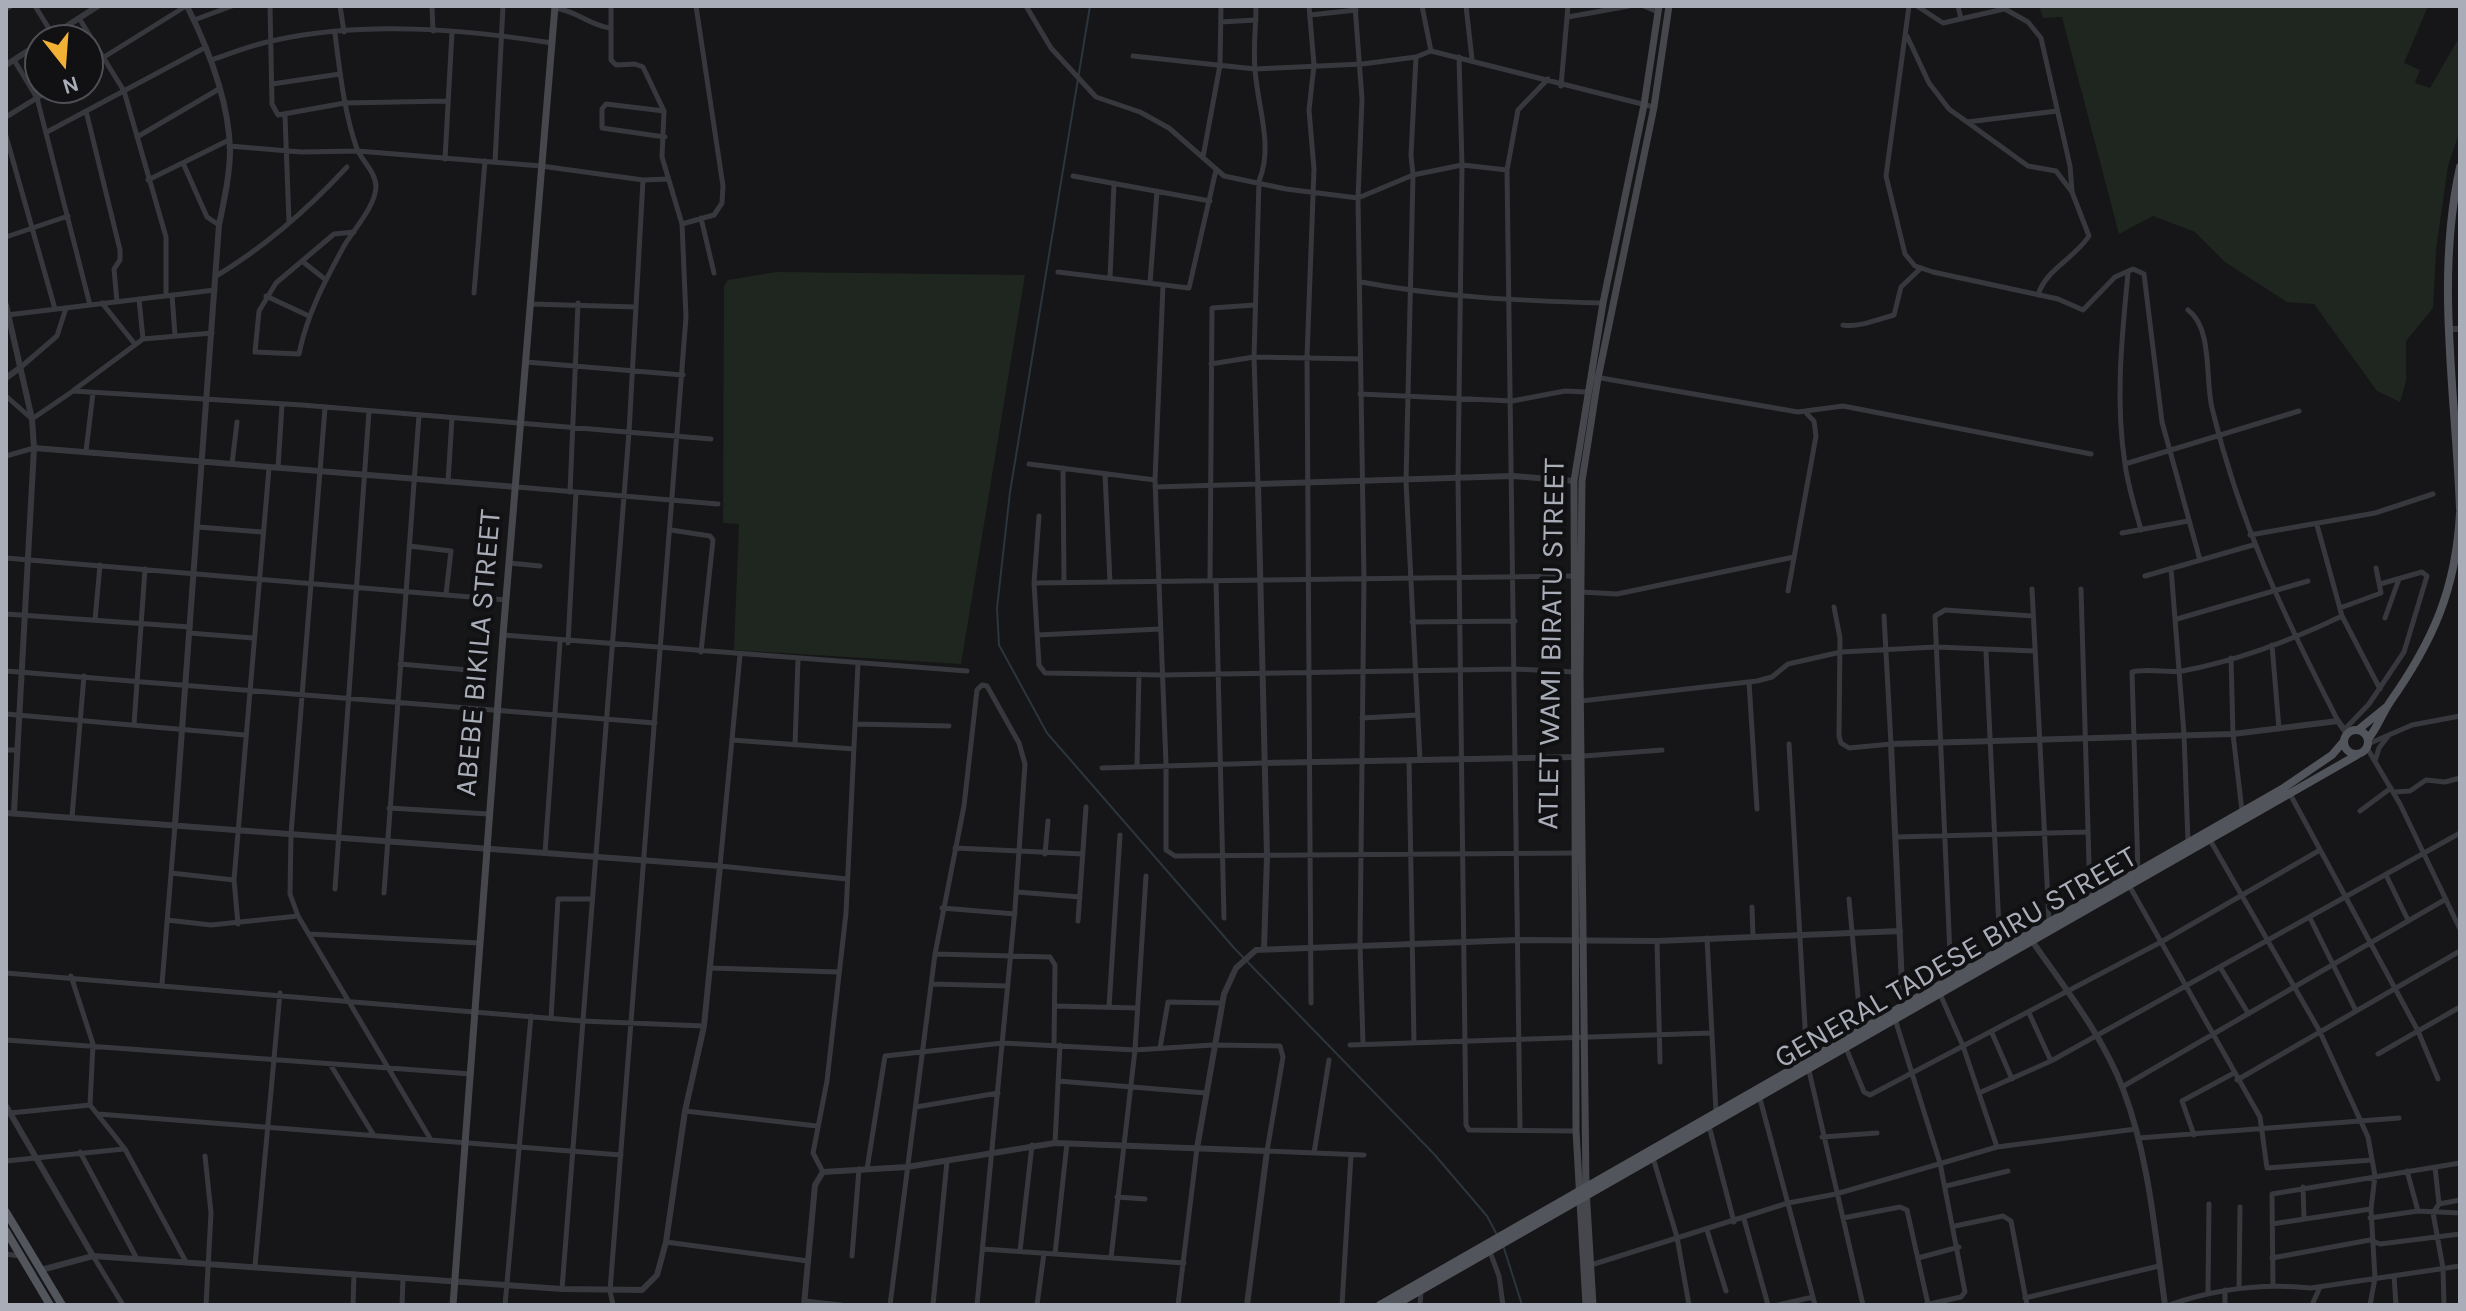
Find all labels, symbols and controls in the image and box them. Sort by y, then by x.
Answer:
north arrow [24,24,104,104]
text: N [59,70,82,100]
street label: ATLET WAMI BIRATU STREET [1531,458,1573,830]
street label: ABEBE BIKILA STREET [449,508,509,798]
street label: GENERAL TADESE BIRU STREET [1768,839,2144,1077]

